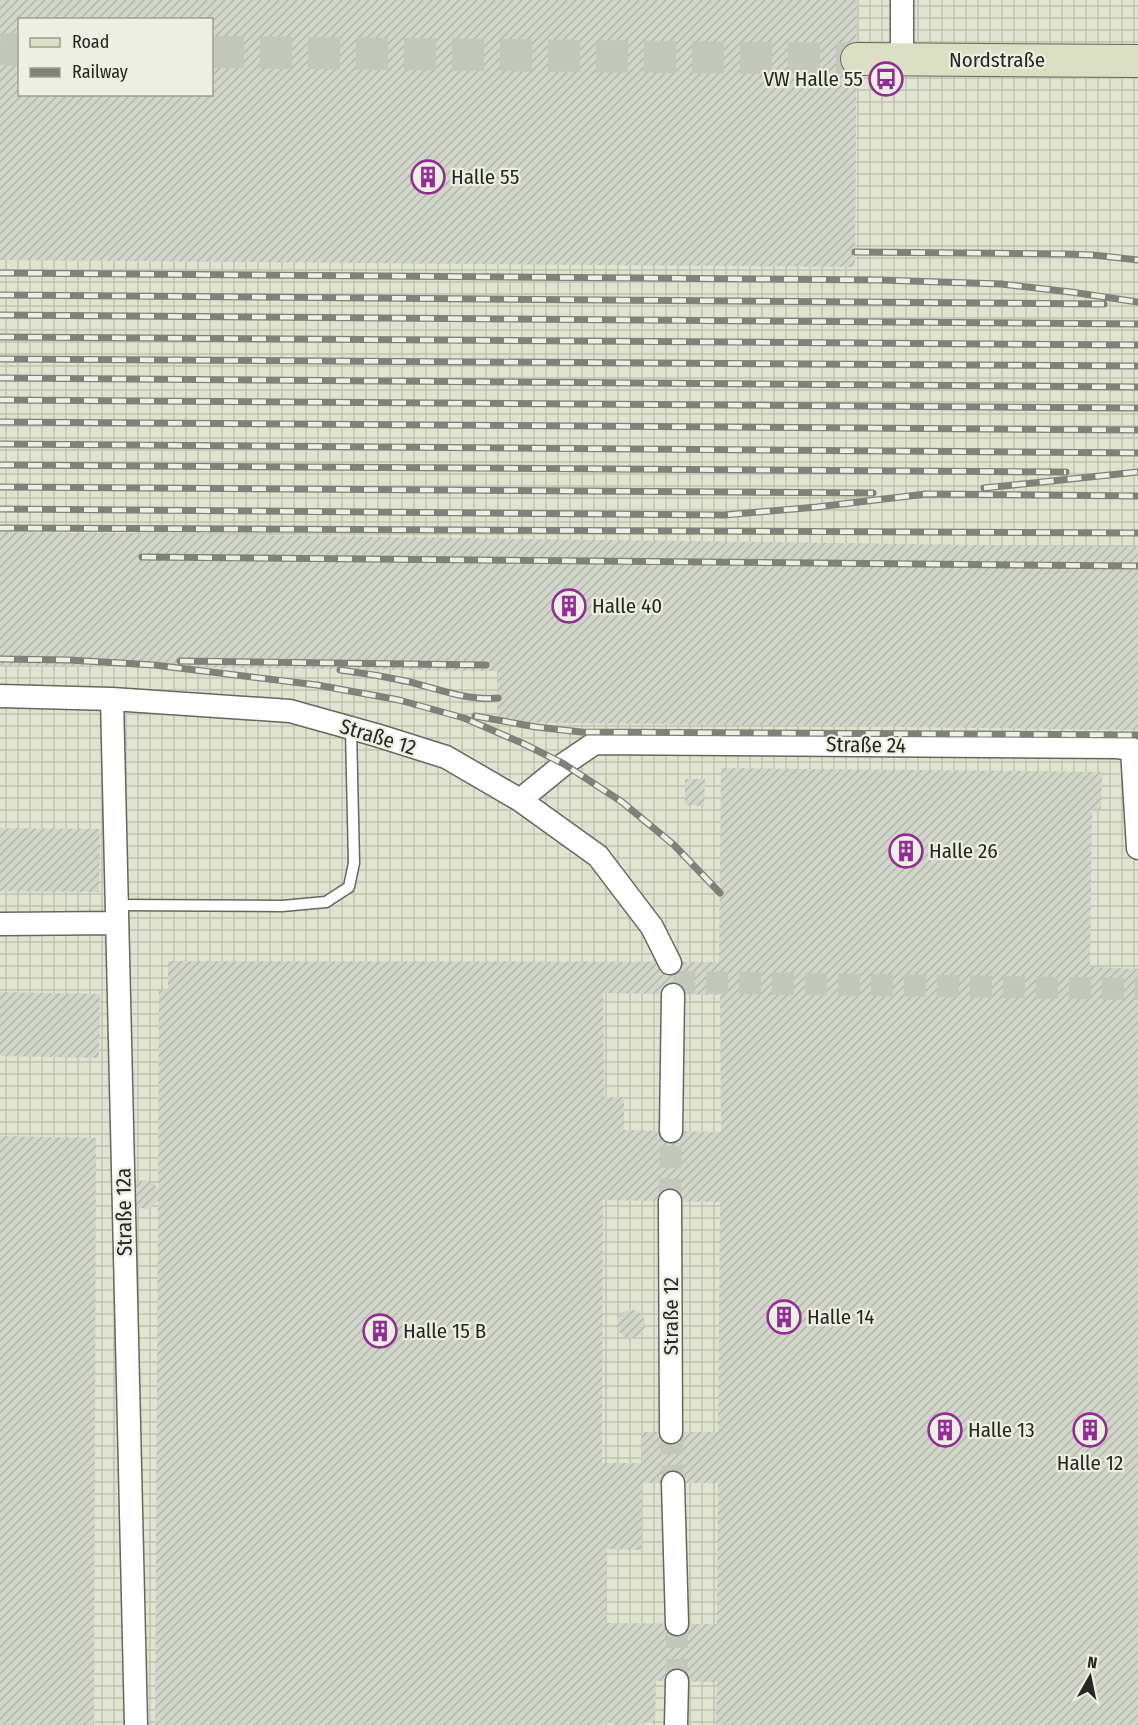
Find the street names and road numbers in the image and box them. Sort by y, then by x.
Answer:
street label: Nordstraße [949,47,1045,73]
street label: Straße 12 [337,713,419,761]
street label: Straße 24 [826,731,906,759]
street label: Straße 12a [110,1168,138,1256]
street label: Straße 12 [658,1277,684,1355]

